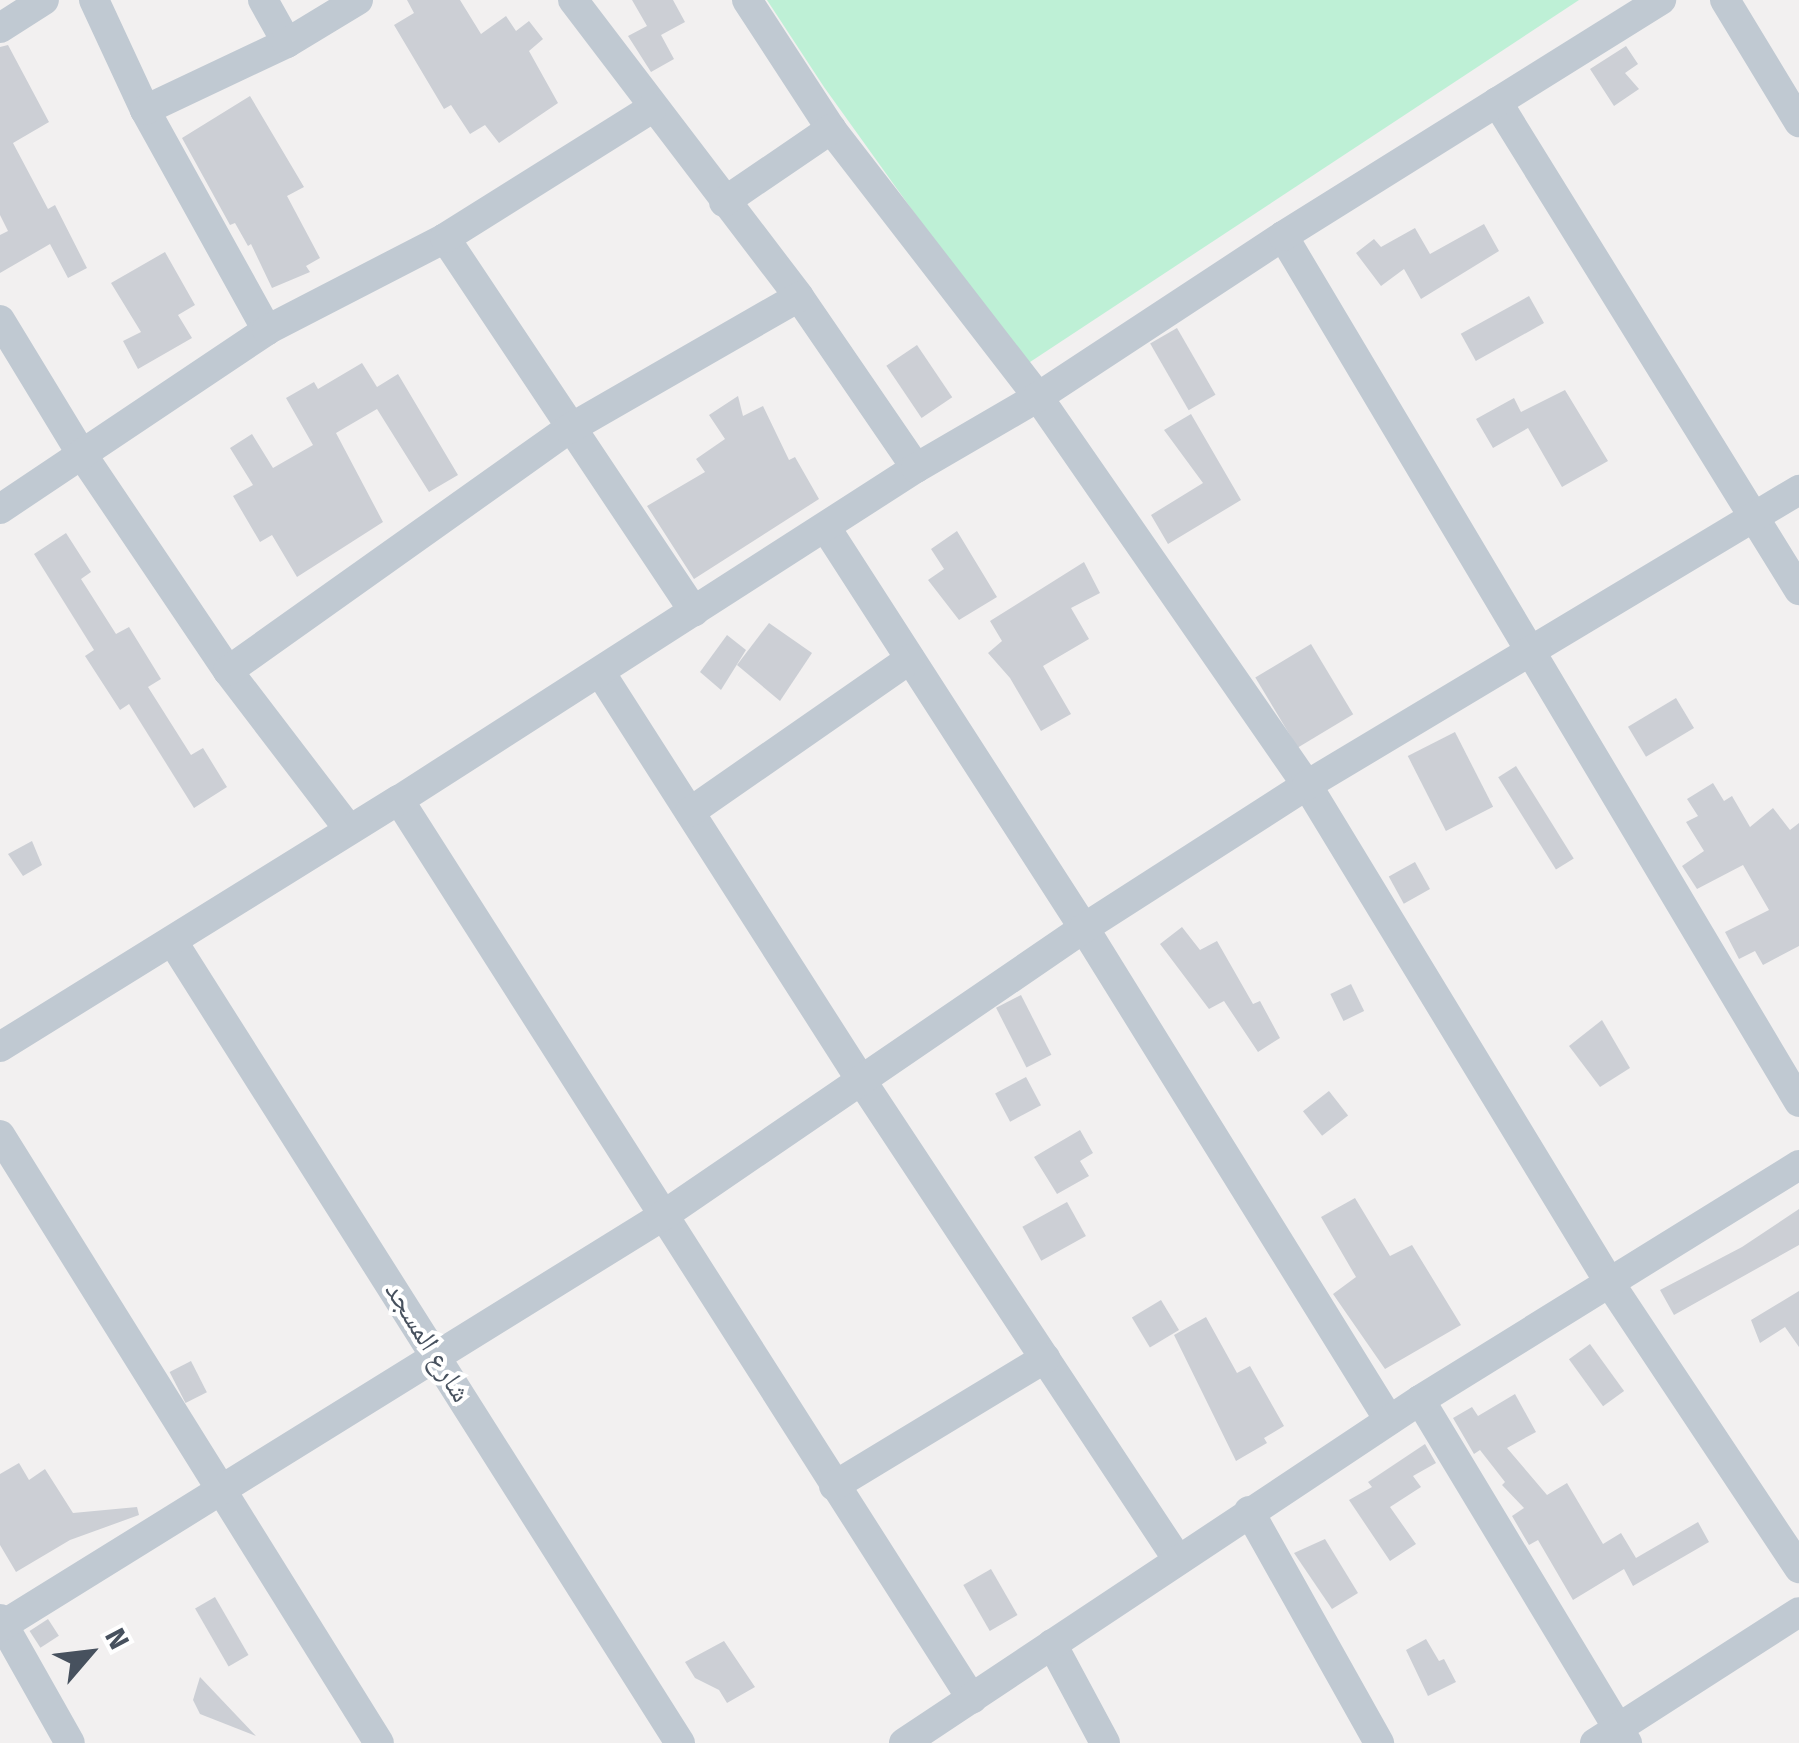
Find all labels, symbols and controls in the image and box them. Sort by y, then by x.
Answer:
street label: شارع المسجد [378,1276,478,1408]
north arrow [40,1603,140,1703]
text: N [98,1623,136,1655]

